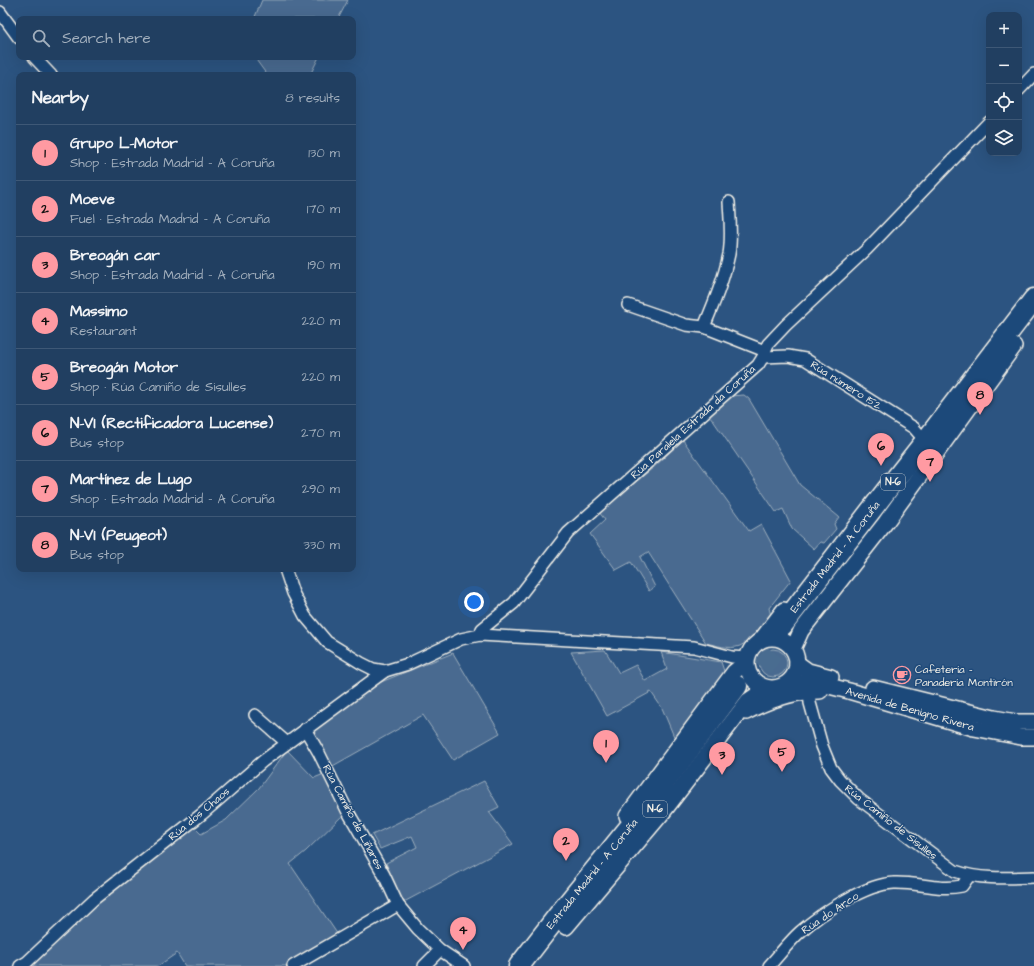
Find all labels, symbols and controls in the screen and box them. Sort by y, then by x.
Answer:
map controls [986,12,1022,156]
button: + [986,12,1022,48]
search box [16,16,356,60]
icon: search [30,27,52,49]
text: Search here [62,28,151,49]
button: − [986,48,1022,84]
button: locate [986,84,1022,120]
text: Nearby [32,86,89,110]
text: 8 results [285,89,340,107]
button: layers [986,120,1022,156]
text: Grupo L-Motor [70,133,178,154]
text: 1 [44,144,46,162]
text: 130 m [308,144,340,162]
text: Shop · Estrada Madrid - A Coruña [70,154,275,172]
text: Moeve [70,189,115,210]
text: 2 [41,200,49,218]
text: 170 m [307,200,340,218]
text: Fuel · Estrada Madrid - A Coruña [70,210,270,228]
text: Breogán car [70,245,160,266]
text: 3 [42,256,48,274]
text: 190 m [307,256,340,274]
text: Shop · Estrada Madrid - A Coruña [70,266,275,284]
text: Massimo [70,301,127,322]
text: 4 [41,312,49,330]
text: 220 m [302,312,340,330]
text: Restaurant [70,322,137,340]
text: Breogán Motor [70,357,178,378]
street label: Rúa número 152 [808,357,885,413]
street label: Rúa Paralela Estrada da Coruña [627,362,759,482]
text: 5 [40,368,50,386]
text: 220 m [302,368,340,386]
text: Shop · Rúa Camiño de Sisulles [70,378,246,396]
pin: 8 [967,382,993,415]
text: N-VI (Rectificadora Lucense) [70,413,273,434]
text: 6 [41,424,49,442]
text: 270 m [301,424,340,442]
pin: 6 [868,433,894,466]
text: Bus stop [70,434,124,452]
pin: 7 [917,449,943,482]
text: Martínez de Lugo [70,469,192,490]
road number: N-6 [881,474,905,490]
text: 7 [41,480,49,498]
text: 290 m [302,480,340,498]
text: Shop · Estrada Madrid - A Coruña [70,490,275,508]
street label: Estrada Madrid - A Coruña [787,498,884,616]
text: N-VI (Peugeot) [70,525,167,546]
text: 8 [41,536,49,554]
text: 330 m [303,536,340,554]
text: Bus stop [70,546,124,564]
your location [464,592,484,612]
place label: Cafetería - Panadería Montirón [915,662,1013,690]
cafe icon: Cafetería - Panadería Montirón [892,665,912,685]
street label: Avenida de Benigno Rivera [844,683,976,736]
pin: 1 [593,730,619,763]
pin: 5 [769,739,795,772]
pin: 3 [709,742,735,775]
street label: Rúa Camiño de Liñares [319,762,387,873]
street label: Rúa Camiño de Sisulles [842,781,941,863]
street label: Rúa dos Chaos [165,784,233,844]
road number: N-6 [643,801,667,817]
street label: Estrada Madrid - A Coruña [543,815,641,932]
pin: 2 [553,828,579,861]
street label: Rúa do Arco [798,888,862,938]
pin: 4 [450,917,476,950]

